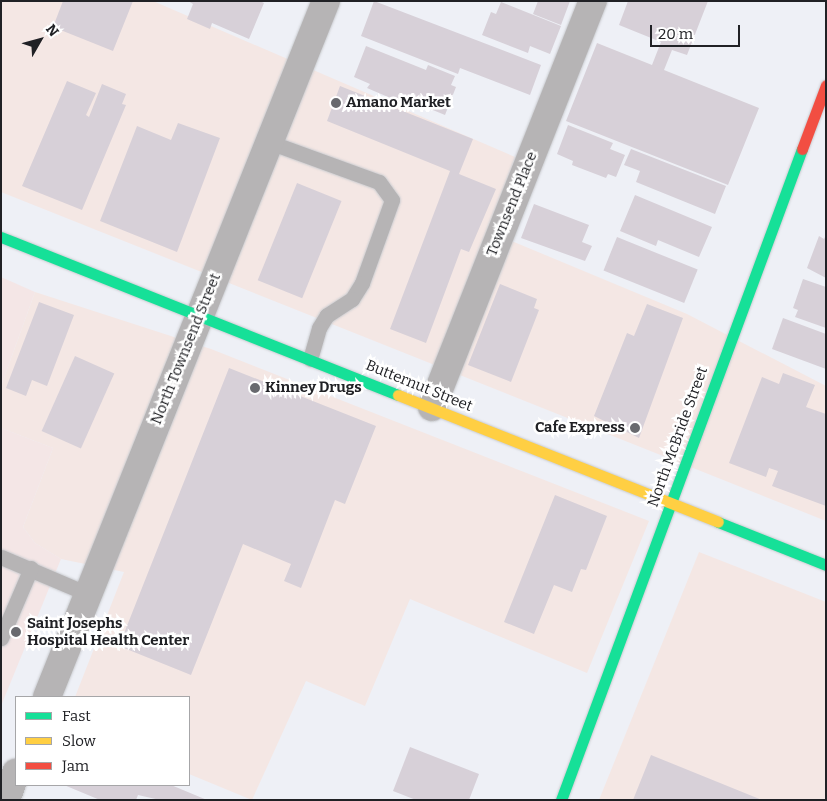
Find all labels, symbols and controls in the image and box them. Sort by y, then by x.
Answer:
north arrow [15,15,65,65]
scale bar [652,15,742,47]
text: N [42,21,62,40]
text: 20 m [658,25,693,43]
place label: Amano Market [346,94,451,112]
marker: Amano Market [330,97,342,109]
street label: Townsend Place [483,149,541,259]
street label: North Townsend Street [147,271,225,427]
street label: Butternut Street [363,356,475,416]
street label: North McBride Street [644,364,712,510]
place label: Kinney Drugs [265,379,362,397]
marker: Kinney Drugs [249,382,261,394]
place label: Cafe Express [535,419,625,437]
marker: Cafe Express [629,422,641,434]
place label: Saint Josephs Hospital Health Center [27,614,189,649]
marker: Saint Josephs Hospital Health Center [9,625,23,639]
legend [15,696,190,786]
text: Fast [62,707,91,725]
text: Slow [62,732,96,750]
text: Jam [62,757,89,775]

